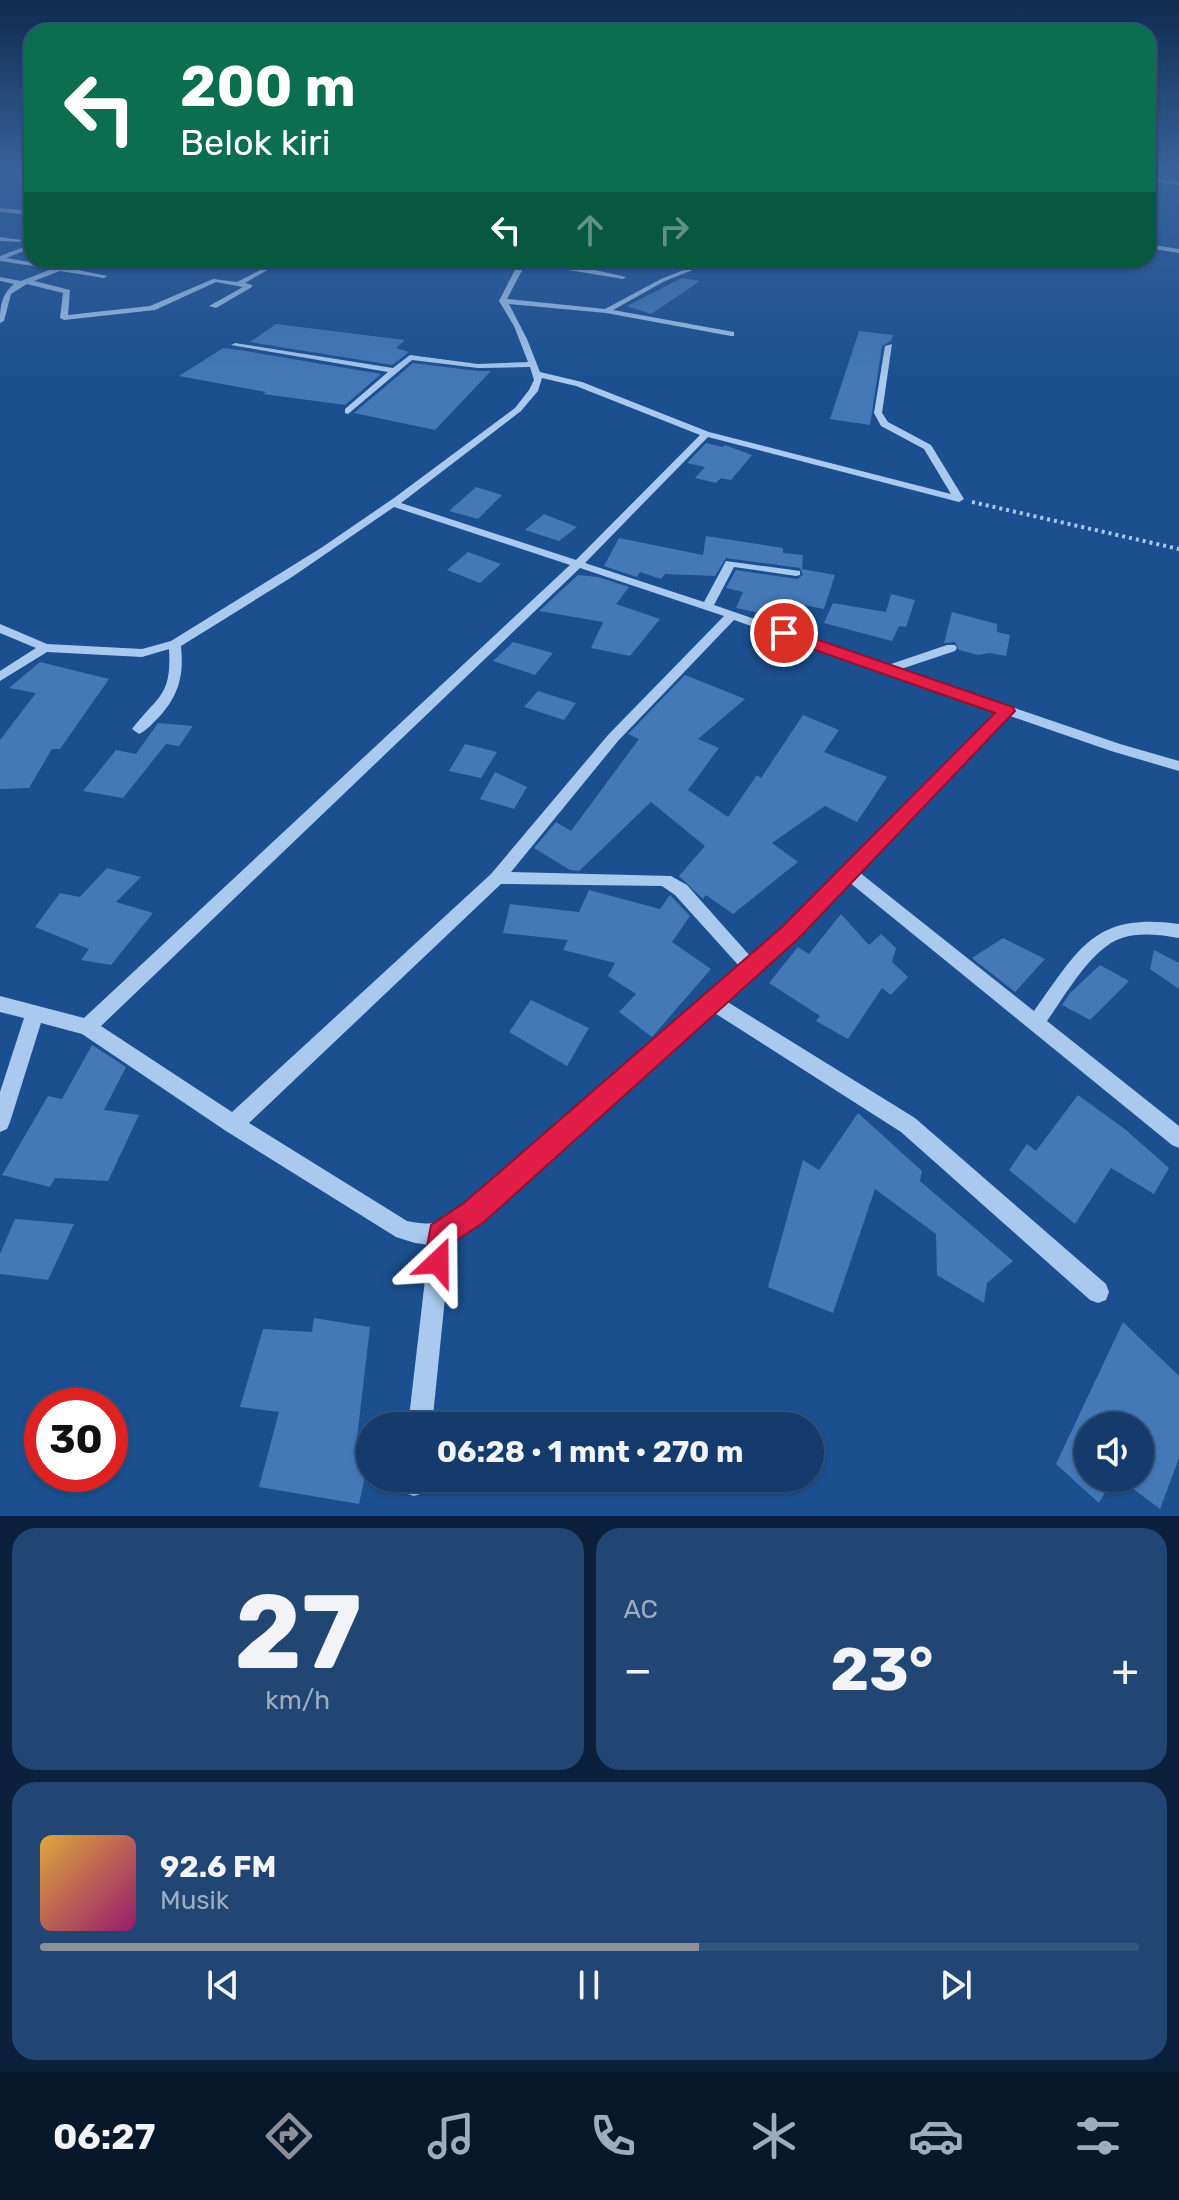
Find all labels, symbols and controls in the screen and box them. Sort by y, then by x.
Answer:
text: 200 m [180,54,356,120]
icon: left [48,56,152,160]
text: Belok kiri [180,121,330,164]
icon: left [484,208,528,252]
icon: ahead [568,208,612,252]
icon: right [652,208,696,252]
pin [750,599,818,667]
icon: arrive [762,611,806,655]
position arrow [396,1220,480,1304]
speed limit sign: 30 [24,1388,128,1492]
map controls [1074,1412,1154,1492]
button: sound [1074,1412,1154,1492]
text: 06:28 · 1 mnt · 270 m [437,1434,743,1470]
text: 27 [234,1571,361,1694]
text: AC [624,1594,658,1625]
text: 23° [830,1634,933,1705]
text: − [624,1644,652,1696]
text: + [1112,1644,1139,1696]
text: km/h [265,1685,330,1716]
text: 92.6 FM [160,1849,276,1885]
text: Musik [160,1885,229,1916]
icon: previous [201,1963,245,2007]
icon: pause [567,1963,611,2007]
icon: next [934,1963,978,2007]
icon: directions [261,2108,317,2164]
icon: music [423,2108,479,2164]
icon: phone [585,2108,641,2164]
icon: climate [746,2108,802,2164]
icon: car [908,2108,964,2164]
icon: filters [1070,2108,1126,2164]
text: 06:27 [53,2115,155,2158]

